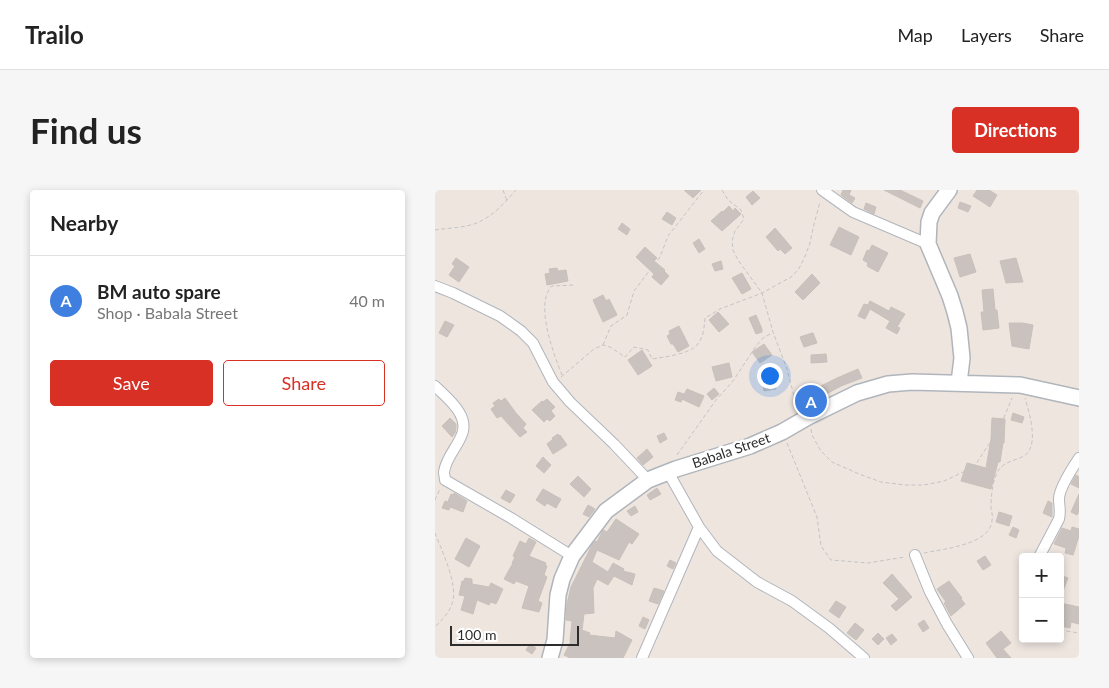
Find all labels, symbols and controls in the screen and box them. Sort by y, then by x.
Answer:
text: Trailo [25,20,84,49]
text: Map [897,24,933,46]
text: Layers [961,24,1012,46]
text: Share [1040,24,1084,46]
button: Directions [952,107,1079,153]
text: Find us [30,109,142,151]
text: Nearby [50,210,118,235]
text: BM auto spare [97,280,221,303]
text: A [60,291,72,310]
text: 40 m [349,291,385,310]
text: Shop · Babala Street [97,303,238,322]
button: Save [50,360,213,406]
button: Share [223,360,385,406]
your location [757,363,783,389]
pin: A [795,382,827,420]
street label: Babala Street [690,429,772,471]
map controls [1019,553,1064,643]
button: + [1019,553,1064,598]
button: − [1019,598,1064,643]
scale bar [450,623,579,646]
text: 100 m [457,626,496,643]

